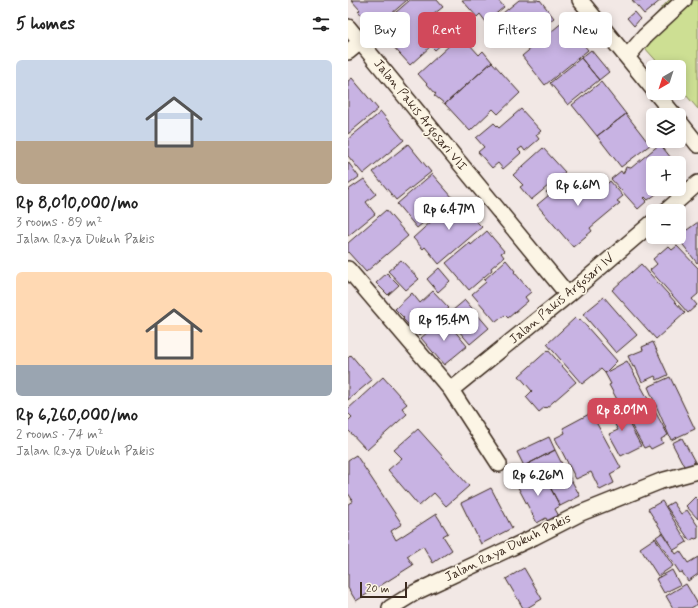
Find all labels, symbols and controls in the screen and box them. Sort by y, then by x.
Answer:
chip: Buy [360,12,410,48]
chip: Rent [418,12,476,48]
chip: Filters [484,12,551,48]
chip: New [559,12,612,48]
text: 5 homes [16,13,75,35]
icon: filters [310,13,332,35]
street label: Jalan Pakis Argosari VII [368,56,470,176]
north arrow [646,60,686,100]
map controls [646,60,686,244]
icon: home [138,86,210,158]
button: layers [646,108,686,148]
button: + [646,156,686,196]
pin: Rp 6.6M [541,173,615,207]
text: Rp 6.6M [556,177,600,194]
text: Rp 8,010,000/mo [16,192,138,214]
pin: Rp 6.47M [408,197,490,231]
text: Rp 6.47M [423,201,475,218]
button: − [646,204,686,244]
text: 3 rooms · 89 m² [16,214,102,231]
text: Jalan Raya Dukuh Pakis [16,231,154,248]
street label: Jalan Pakis Argosari IV [506,250,620,350]
icon: home [138,298,210,370]
pin: Rp 15.4M [403,308,485,342]
text: Rp 15.4M [418,312,470,329]
pin: Rp 8.01M [581,398,663,432]
text: Rp 8.01M [596,402,648,419]
text: Rp 6,260,000/mo [16,404,138,426]
text: 2 rooms · 74 m² [16,426,103,443]
text: Jalan Raya Dukuh Pakis [16,443,154,460]
pin: Rp 6.26M [497,463,579,497]
text: Rp 6.26M [512,467,564,484]
street label: Jalan Raya Dukuh Pakis [442,510,574,586]
scale bar [360,580,407,599]
text: 20 m [366,582,389,596]

